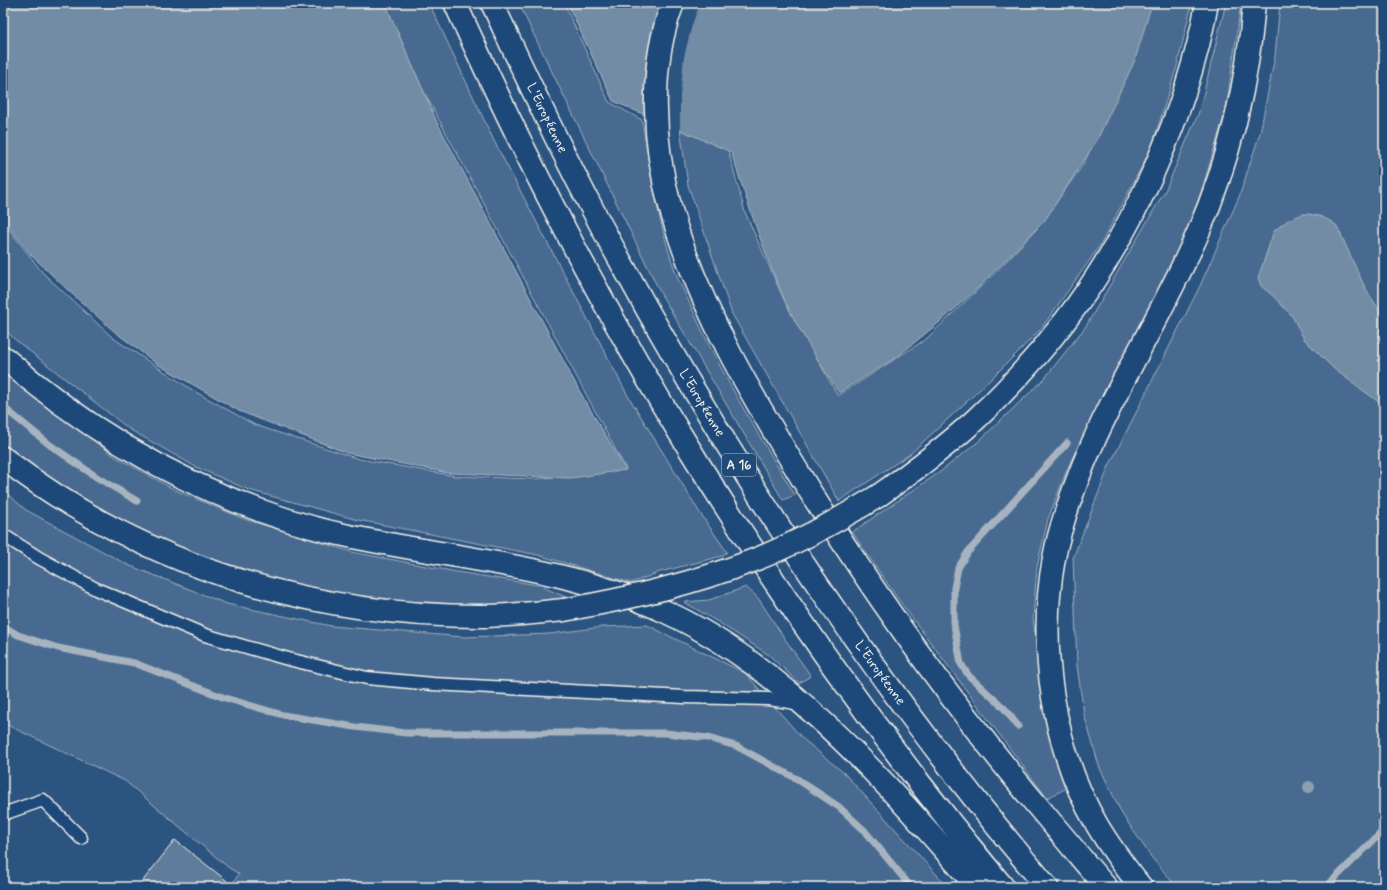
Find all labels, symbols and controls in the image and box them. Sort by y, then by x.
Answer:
street label: L'Européenne [522,80,572,156]
street label: L'Européenne [675,366,729,440]
road number: A 16 [722,454,756,476]
street label: L'Européenne [850,637,910,709]

